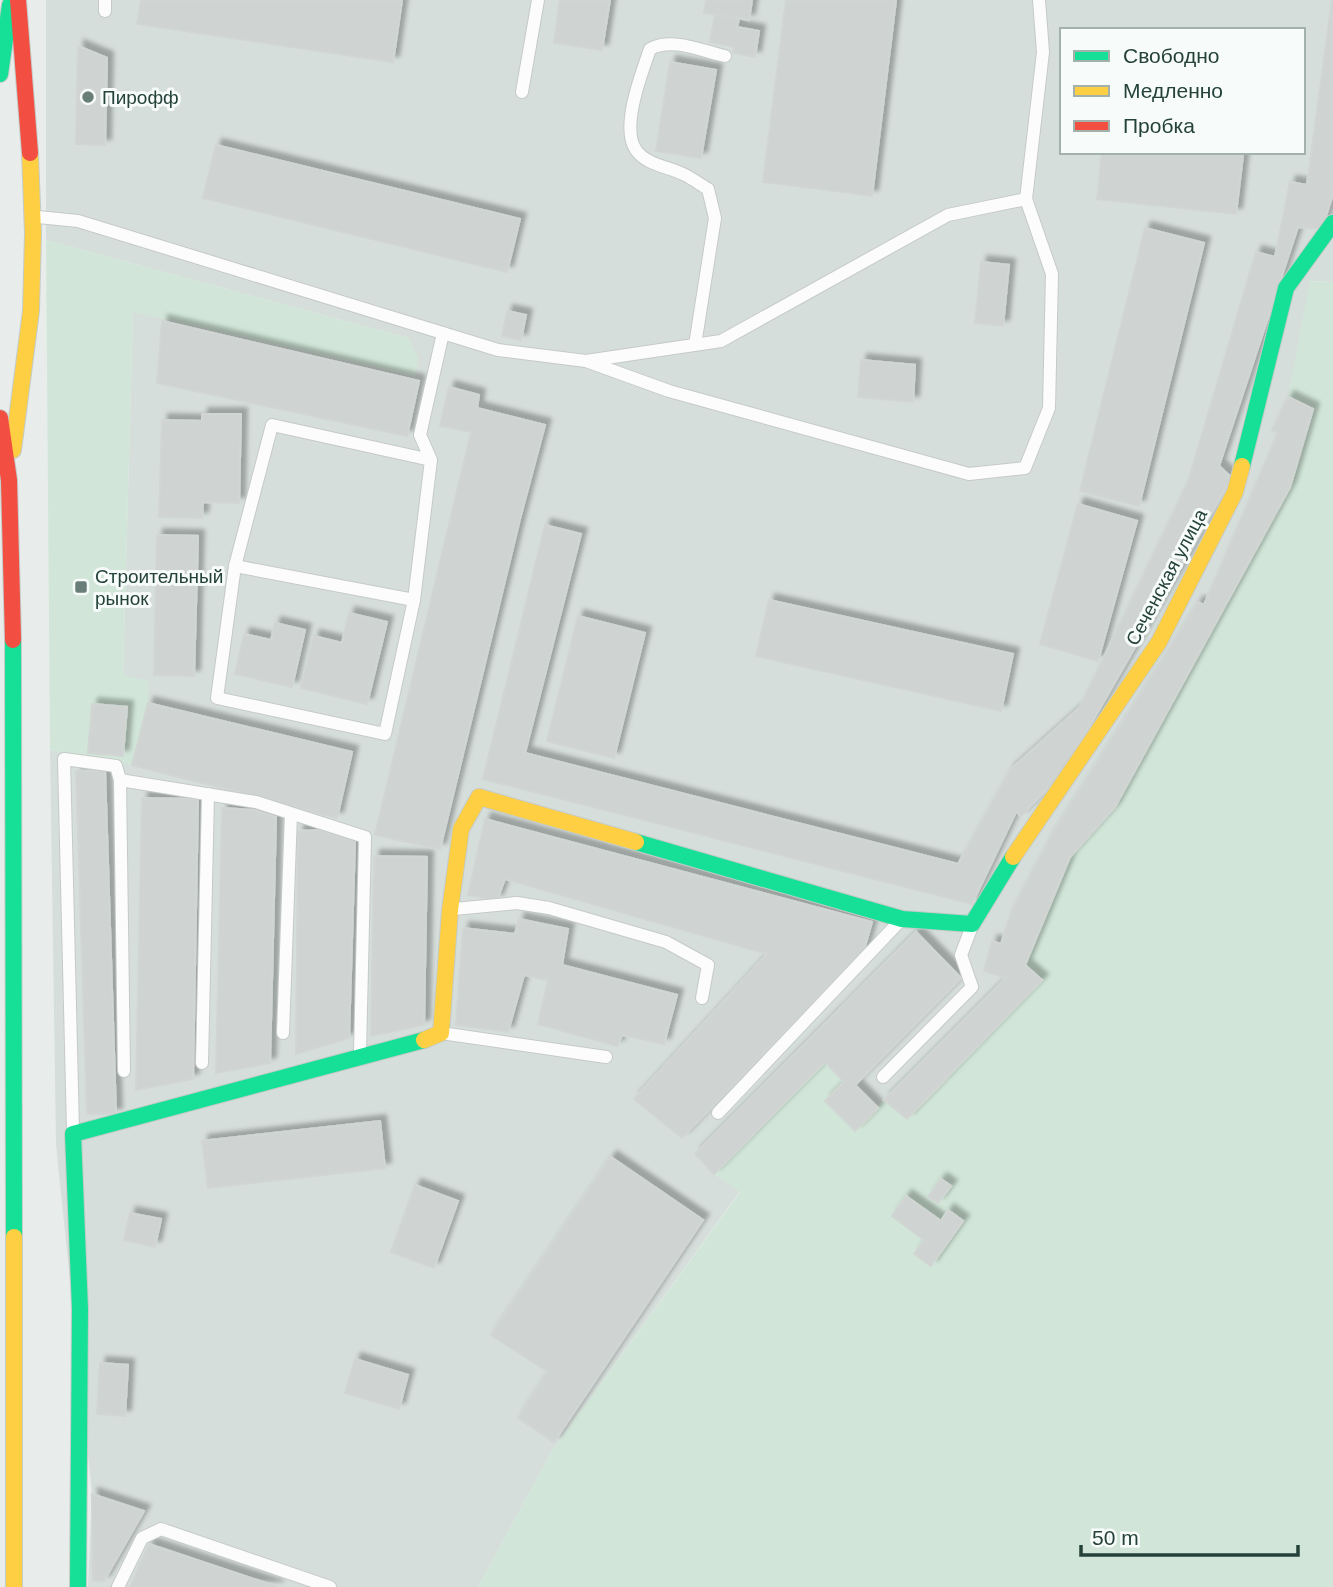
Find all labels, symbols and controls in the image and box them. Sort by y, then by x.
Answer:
legend [1060,28,1305,154]
text: Свободно [1123,44,1220,67]
text: Медленно [1123,79,1223,102]
place label: Пирофф [102,87,179,108]
marker: Пирофф [80,89,96,105]
text: Пробка [1123,114,1195,137]
street label: Сеченская улица [1122,505,1211,649]
place label: Строительный рынок [95,566,223,609]
marker: Строительный рынок [73,579,89,595]
scale bar [1081,1514,1298,1558]
text: 50 m [1092,1526,1139,1549]

